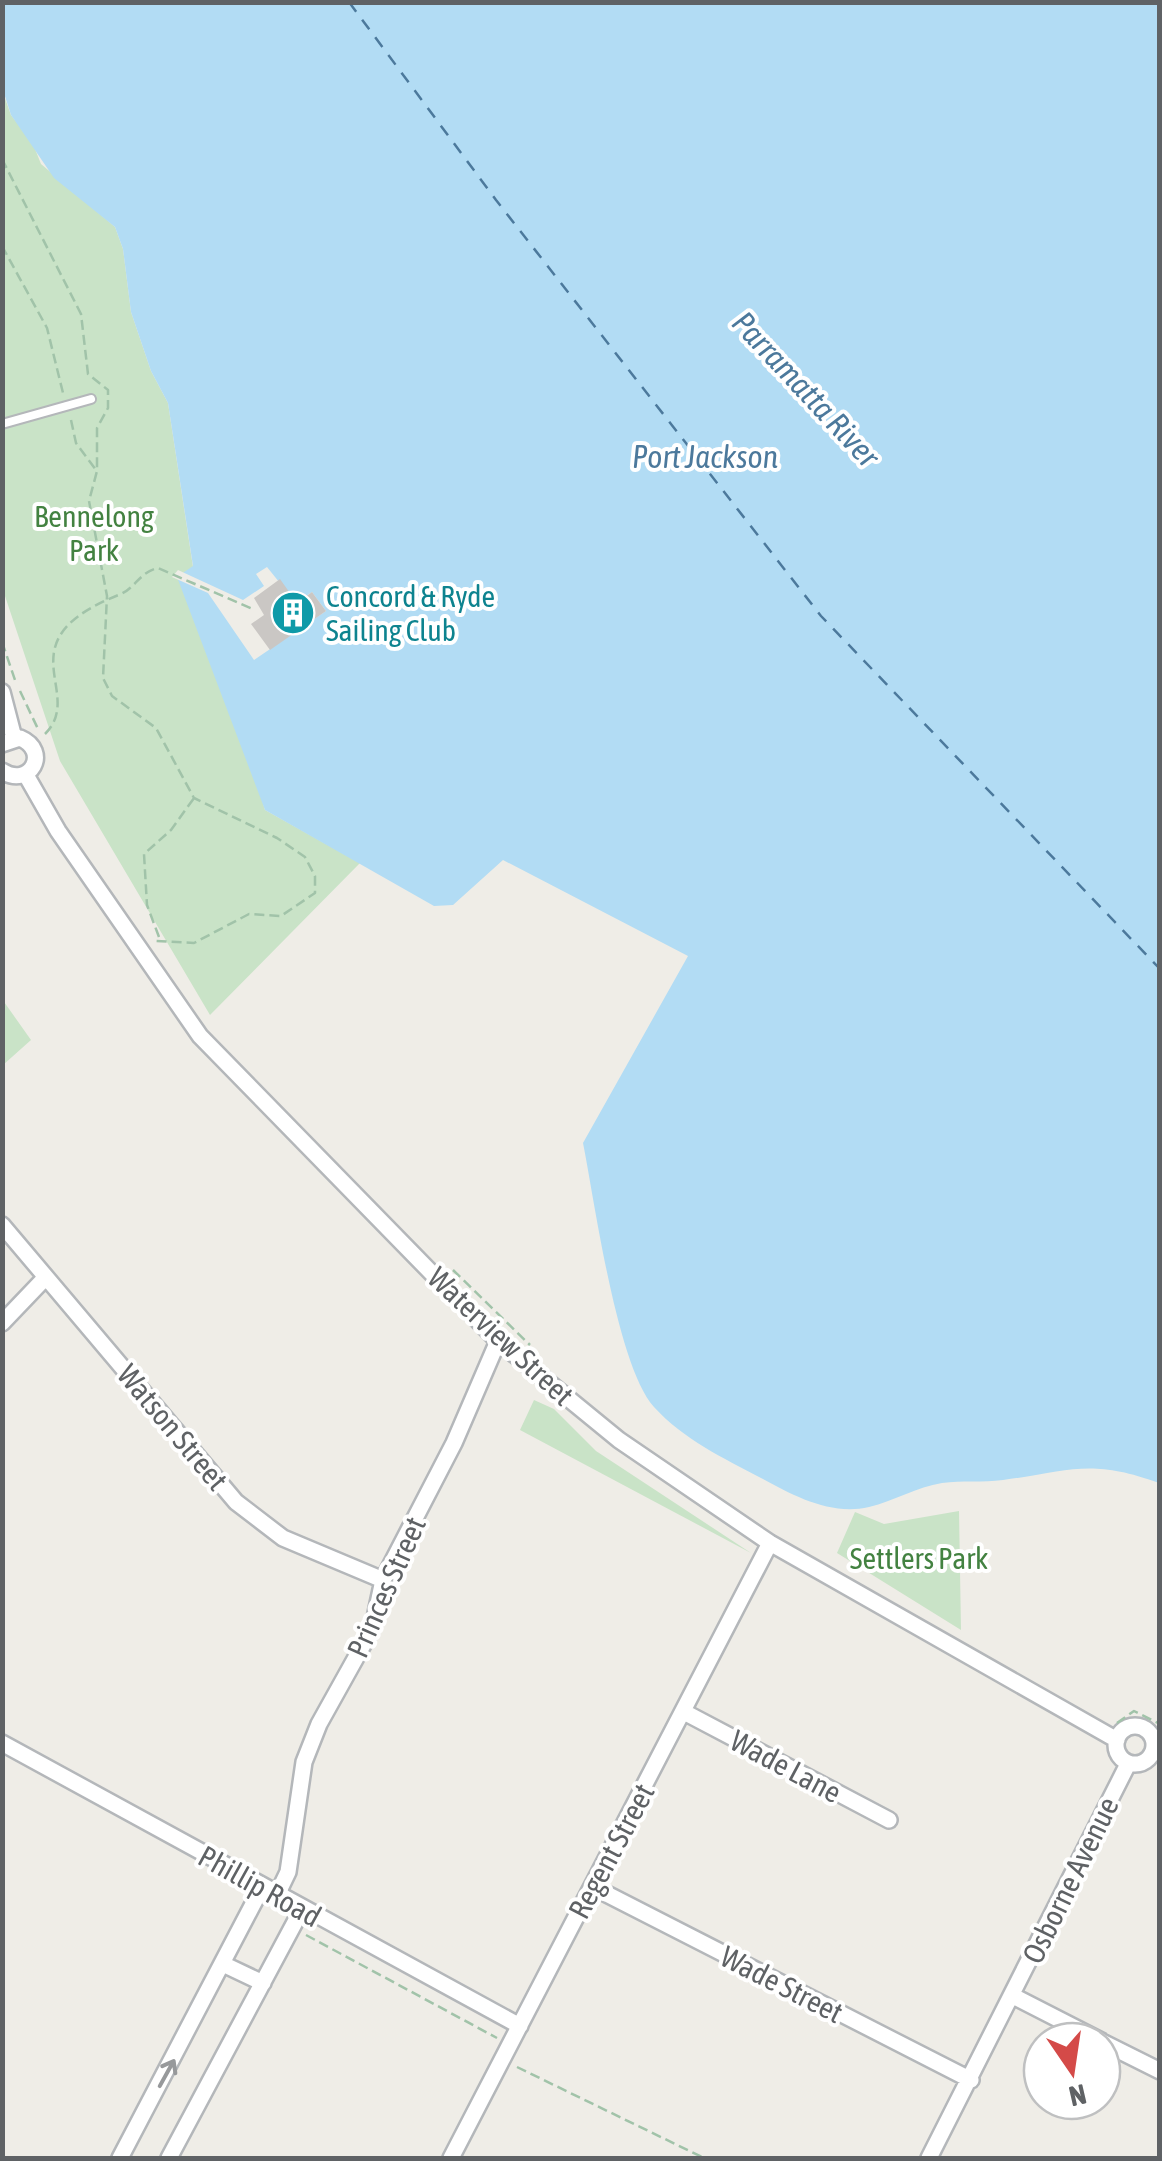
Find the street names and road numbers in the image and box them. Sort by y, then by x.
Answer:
street label: Waterview Street [421,1260,581,1412]
street label: Watson Street [111,1358,235,1496]
street label: Princes Street [340,1511,432,1663]
street label: Wade Lane [725,1723,847,1809]
street label: Regent Street [561,1778,661,1924]
street label: Osborne Avenue [1015,1791,1125,1969]
street label: Phillip Road [193,1839,327,1933]
street label: Wade Street [715,1939,849,2029]

